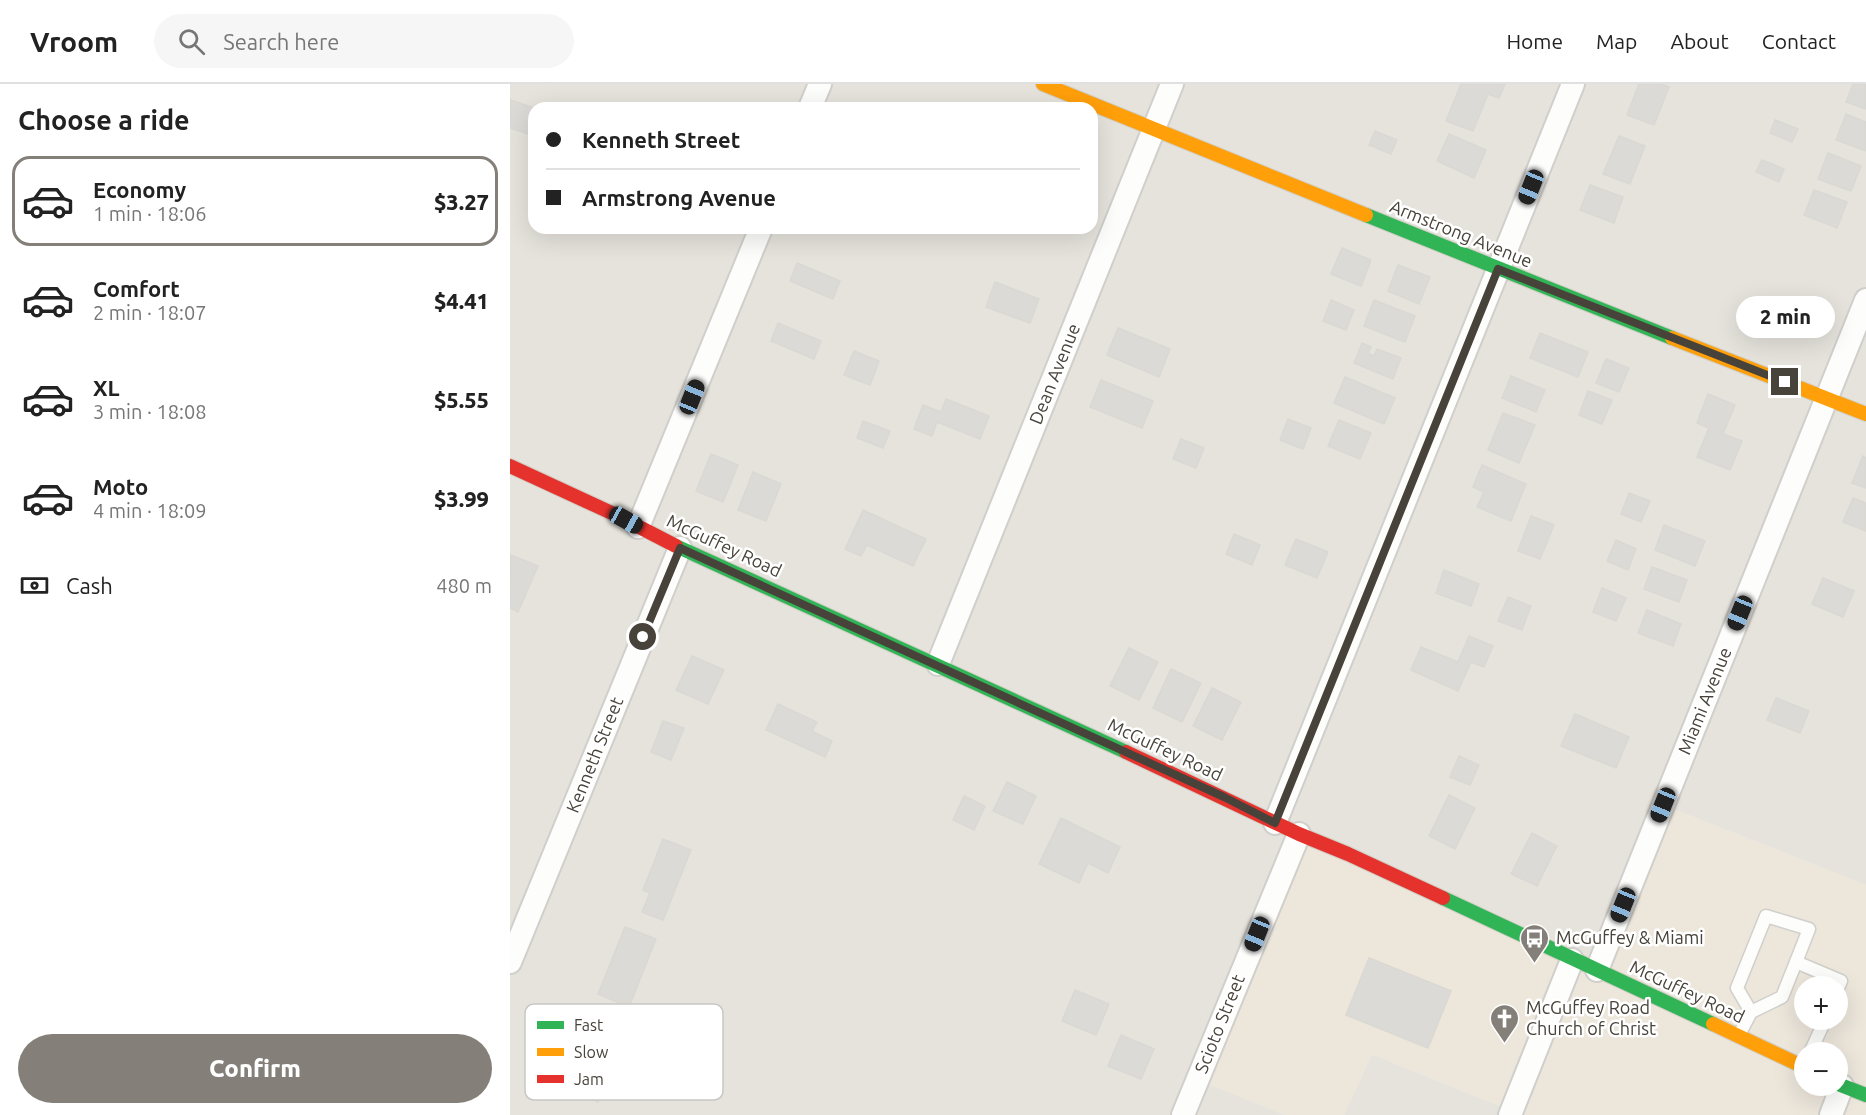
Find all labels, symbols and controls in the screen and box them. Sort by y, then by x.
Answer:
search box [154,14,574,68]
icon: search [175,25,208,58]
text: Vroom [30,26,118,57]
text: Search here [223,29,339,54]
text: Home [1506,29,1563,53]
text: Map [1596,29,1637,53]
text: About [1670,29,1729,53]
text: Contact [1762,29,1836,53]
text: Choose a ride [18,105,190,135]
text: Kenneth Street [582,127,740,152]
car [1516,167,1546,207]
icon: car [21,174,75,228]
text: Economy [93,177,186,202]
text: Armstrong Avenue [582,185,776,210]
text: $3.27 [434,189,489,214]
street label: Armstrong Avenue [1387,195,1535,271]
text: 1 min · 18:06 [93,202,207,225]
icon: car [21,273,75,327]
text: Comfort [93,276,180,301]
text: $4.41 [434,288,489,313]
callout: 2 min [1736,295,1834,337]
text: 2 min · 18:07 [93,301,207,324]
text: 2 min [1760,305,1811,328]
street label: Dean Avenue [1025,320,1083,427]
route end [1771,368,1798,395]
icon: car [21,372,75,426]
text: XL [93,375,120,400]
car [677,377,707,417]
text: $5.55 [434,387,489,412]
text: 3 min · 18:08 [93,400,207,423]
icon: car [21,471,75,525]
text: Moto [93,474,148,499]
text: $3.99 [434,486,489,511]
text: 4 min · 18:09 [93,499,207,522]
car [606,503,646,537]
street label: McGuffey Road [664,510,785,580]
icon: cash [18,569,51,602]
text: Cash [66,573,113,598]
text: 480 m [436,574,492,597]
car [1725,593,1755,633]
route start [629,623,656,650]
street label: Miami Avenue [1673,644,1735,757]
street label: Kenneth Street [562,694,626,815]
street label: McGuffey Road [1105,714,1226,784]
car [1648,785,1678,825]
car [1608,885,1638,925]
car [1242,914,1272,954]
bus stop icon: McGuffey & Miami [1519,922,1551,964]
place label: McGuffey & Miami [1556,927,1704,947]
street label: McGuffey Road [1627,956,1748,1026]
street label: Scioto Street [1190,971,1248,1076]
map controls [1794,976,1848,1096]
button: + [1794,976,1848,1030]
place label: McGuffey Road Church of Christ [1526,997,1656,1038]
church icon: McGuffey Road Church of Christ [1489,1002,1521,1044]
legend [525,1004,723,1100]
text: Fast [574,1016,604,1034]
button: Confirm [18,1034,492,1103]
button: − [1794,1042,1848,1096]
text: Slow [574,1043,609,1061]
text: Jam [574,1070,604,1088]

